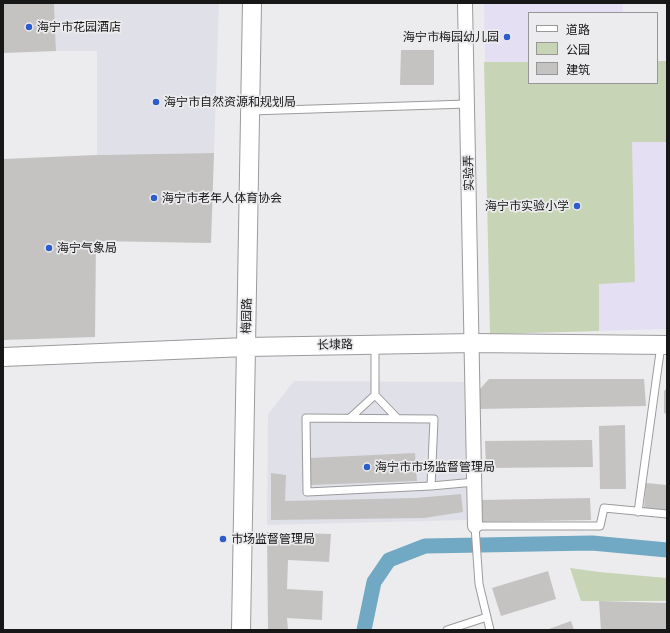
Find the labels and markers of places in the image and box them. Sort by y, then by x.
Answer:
place label: 海宁市花园酒店 [37,20,121,34]
marker: 海宁市花园酒店 [24,22,34,32]
place label: 海宁市梅园幼儿园 [403,30,499,44]
marker: 海宁市梅园幼儿园 [502,32,512,42]
place label: 海宁市自然资源和规划局 [164,95,296,109]
marker: 海宁市自然资源和规划局 [151,97,161,107]
place label: 海宁市老年人体育协会 [162,191,282,205]
marker: 海宁市老年人体育协会 [149,193,159,203]
place label: 海宁市实验小学 [485,199,569,213]
marker: 海宁市实验小学 [572,201,582,211]
place label: 海宁气象局 [57,241,117,255]
marker: 海宁气象局 [44,243,54,253]
place label: 海宁市市场监督管理局 [375,460,495,474]
marker: 海宁市市场监督管理局 [362,462,372,472]
place label: 市场监督管理局 [231,532,315,546]
marker: 市场监督管理局 [218,534,228,544]

